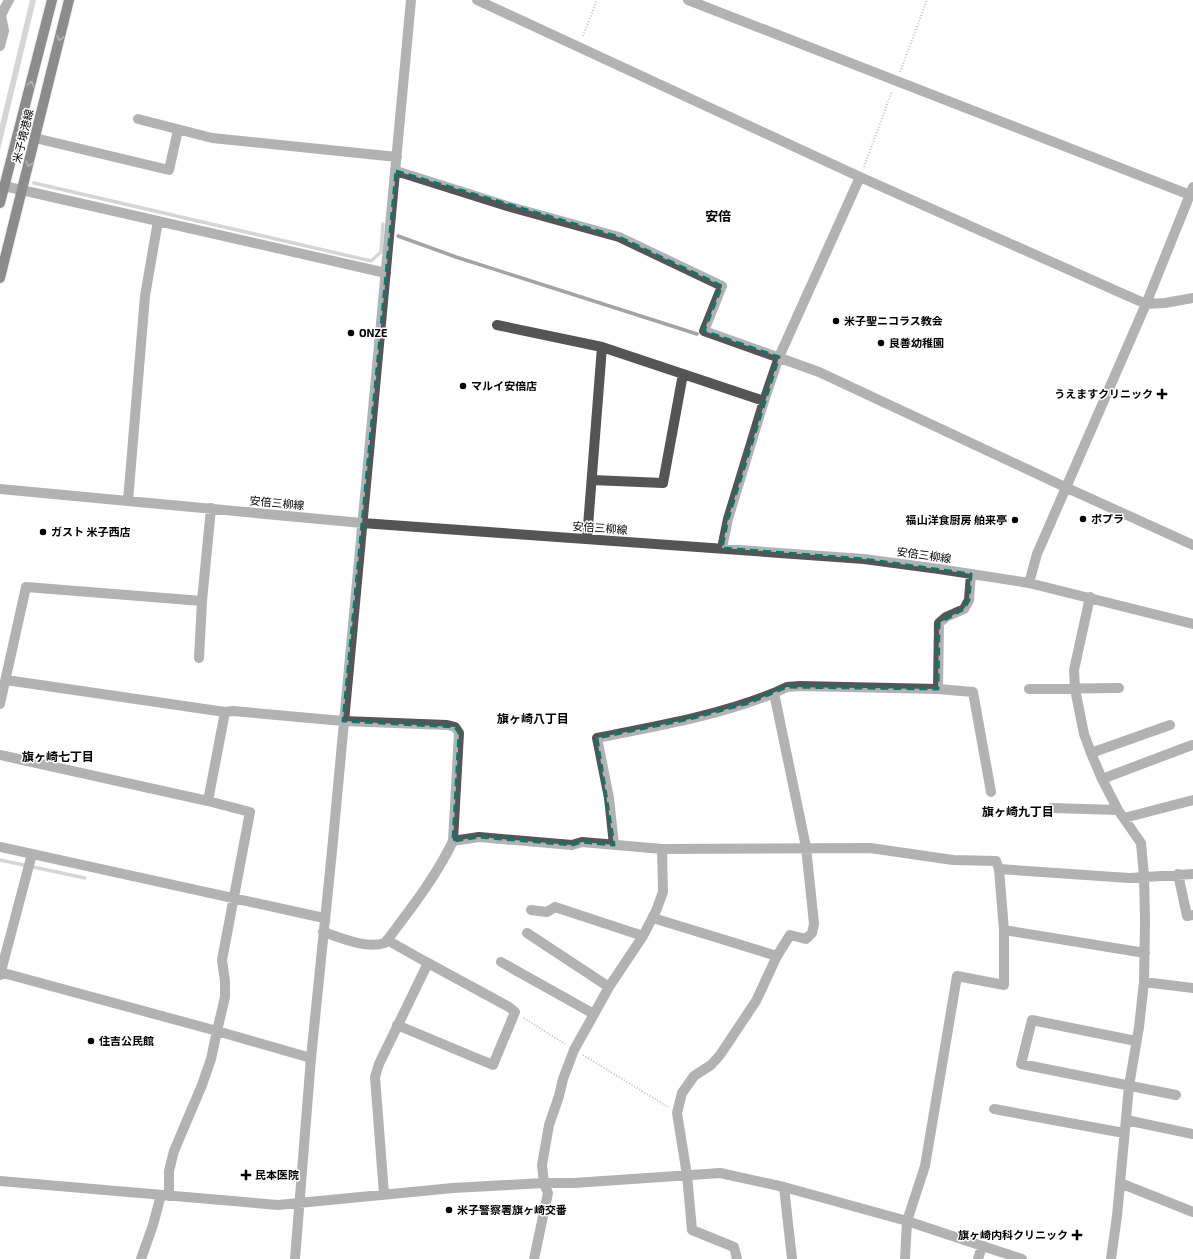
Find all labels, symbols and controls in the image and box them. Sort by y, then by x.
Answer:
one-way arrow [56,34,65,41]
one-way arrow [26,80,34,87]
street label: 米子境港線 [10,108,35,164]
one-way arrow [25,161,33,167]
district label: 安倍 [705,208,731,224]
place label: 米子聖ニコラス教会 [844,314,943,327]
marker: 米子聖ニコラス教会 [831,316,841,326]
place label: ONZE [359,326,387,339]
marker: ONZE [346,328,356,338]
place label: 良善幼稚園 [889,336,944,349]
marker: 良善幼稚園 [876,338,886,348]
place label: マルイ安倍店 [471,379,537,392]
marker: マルイ安倍店 [458,381,468,391]
place label: うえますクリニック [1054,387,1153,400]
marker: うえますクリニック [1156,388,1168,400]
street label: 安倍三柳線 [249,494,305,511]
place label: ポプラ [1091,512,1124,525]
place label: 福山洋食厨房 舶来亭 [906,513,1007,526]
marker: ポプラ [1078,514,1088,524]
marker: 福山洋食厨房 舶来亭 [1010,515,1020,525]
street label: 安倍三柳線 [572,519,628,536]
place label: ガスト 米子西店 [51,525,130,538]
marker: ガスト 米子西店 [38,527,48,537]
street label: 安倍三柳線 [896,544,952,565]
district label: 旗ヶ崎八丁目 [497,711,569,725]
district label: 旗ヶ崎七丁目 [22,749,94,763]
district label: 旗ヶ崎九丁目 [982,804,1054,818]
place label: 住吉公民館 [99,1034,154,1047]
marker: 住吉公民館 [86,1036,96,1046]
place label: 民本医院 [255,1168,299,1181]
marker: 民本医院 [240,1169,252,1181]
place label: 米子警察署旗ヶ崎交番 [457,1203,567,1216]
marker: 米子警察署旗ヶ崎交番 [444,1205,454,1215]
place label: 旗ヶ崎内科クリニック [958,1228,1068,1241]
marker: 旗ヶ崎内科クリニック [1071,1229,1083,1241]

